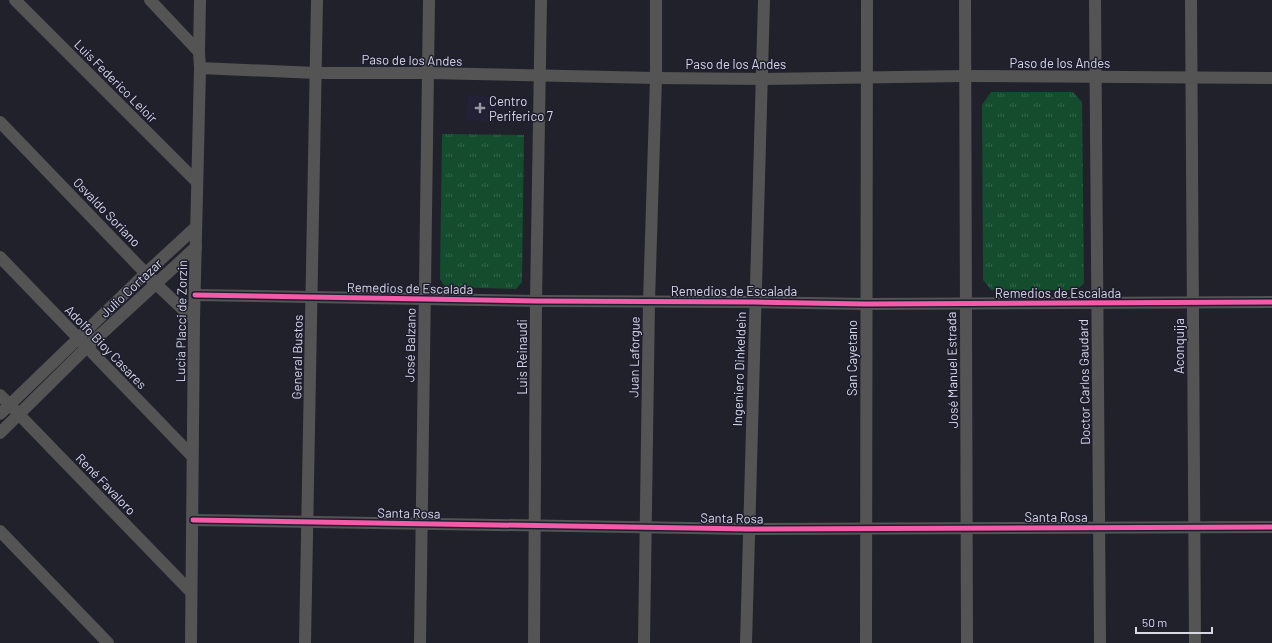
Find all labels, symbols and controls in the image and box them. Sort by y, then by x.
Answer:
street label: Luis Federico Leloir [71,36,161,126]
street label: Paso de los Andes [361,51,463,69]
street label: Paso de los Andes [1010,55,1110,71]
street label: Paso de los Andes [686,56,786,72]
place label: Centro Periferico 7 [489,93,553,124]
marker: Centro Periferico 7 [474,102,486,114]
street label: Osvaldo Soriano [70,174,144,250]
street label: Julio Cortazar [97,255,165,321]
street label: Lucia Placci de Zorzin [172,260,190,382]
street label: Remedios de Escalada [347,279,473,297]
street label: Remedios de Escalada [671,283,797,299]
street label: Remedios de Escalada [995,285,1121,301]
street label: Adolfo Bioy Casares [62,302,150,392]
street label: José Balzano [401,308,419,382]
street label: Ingeniero Dinkeldein [729,311,749,427]
street label: José Manuel Estrada [943,312,961,428]
street label: General Bustos [288,314,306,400]
street label: Juan Laforgue [625,316,643,398]
street label: Aconquija [1171,318,1187,374]
street label: Luis Reinaudi [514,319,530,395]
street label: Doctor Carlos Gaudard [1075,319,1093,445]
street label: San Cayetano [844,320,860,396]
street label: René Favaloro [73,450,139,518]
street label: Santa Rosa [377,504,441,522]
street label: Santa Rosa [700,509,764,527]
street label: Santa Rosa [1024,509,1088,525]
scale bar [1136,609,1212,635]
text: 50 m [1142,615,1167,629]

